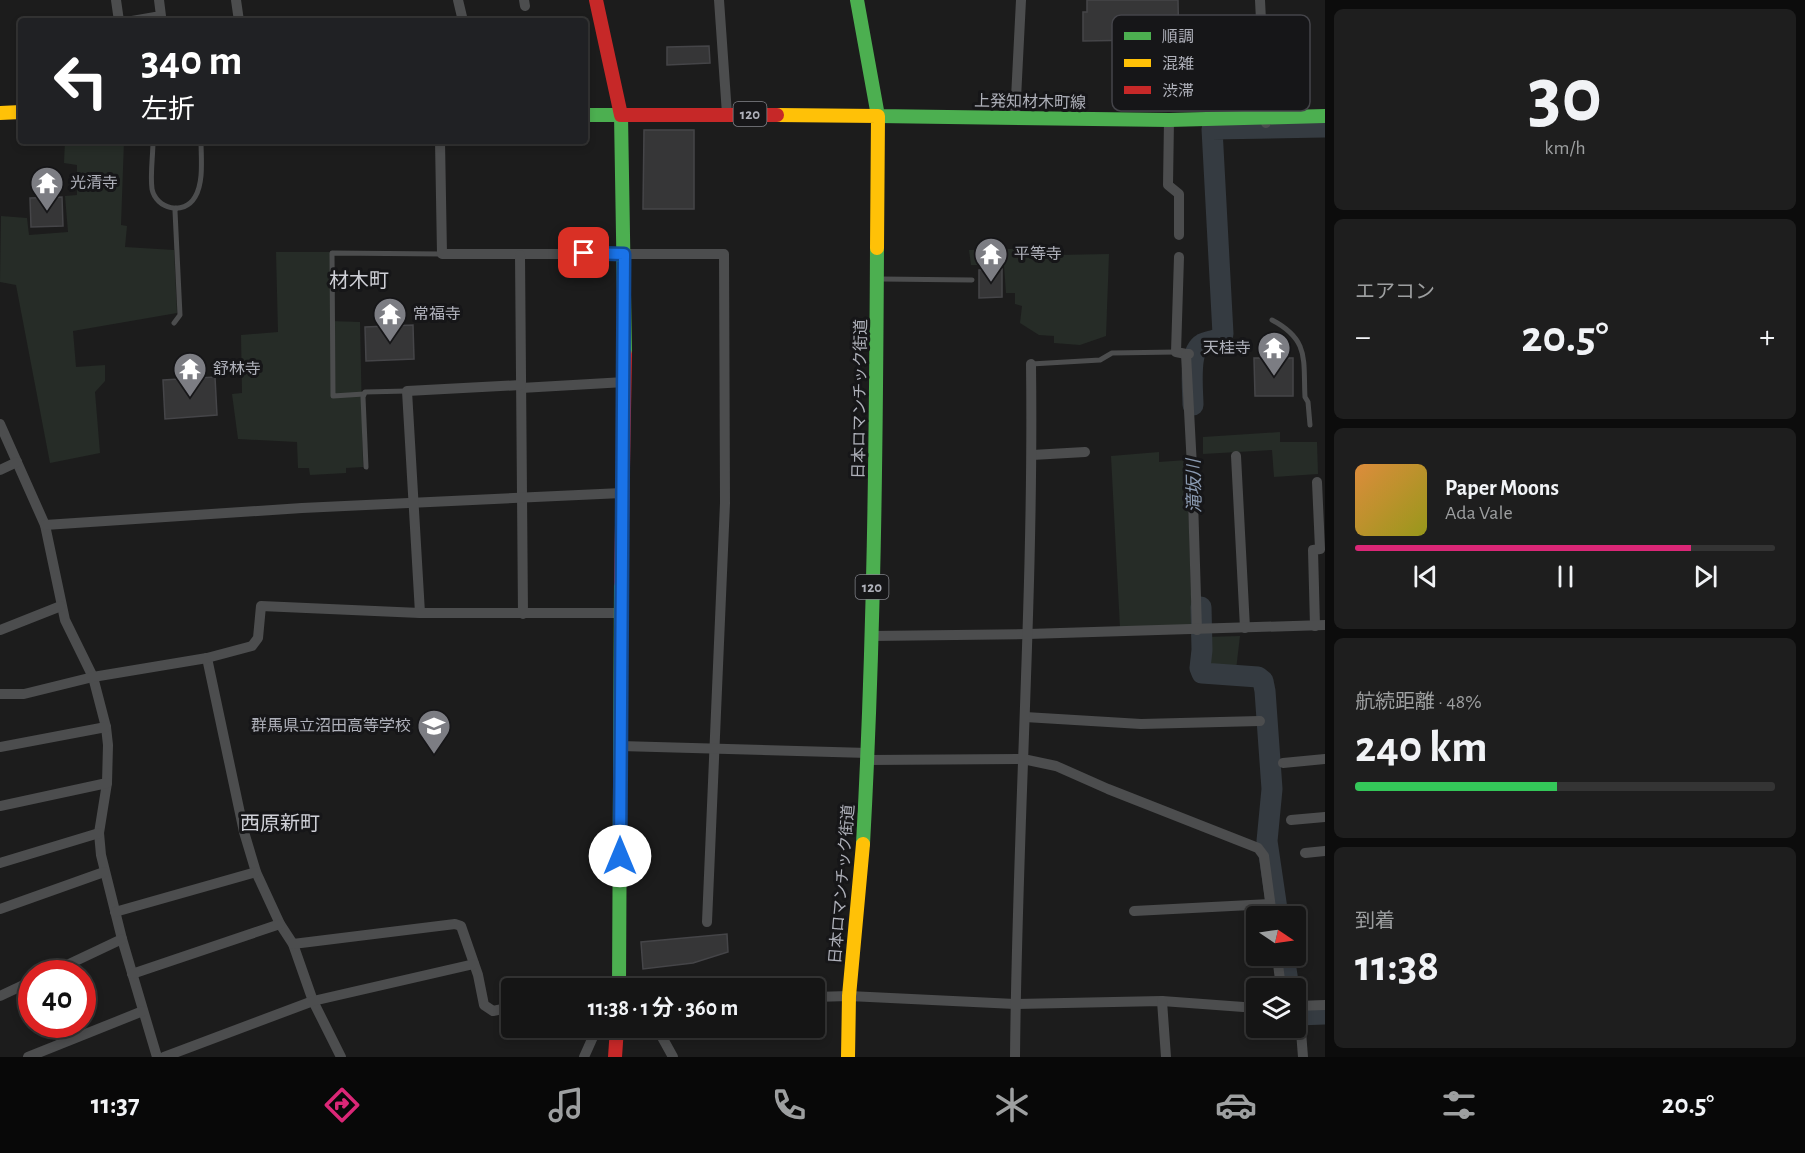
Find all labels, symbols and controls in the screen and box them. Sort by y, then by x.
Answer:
legend [1112,15,1310,111]
text: 順調 [1162,29,1194,45]
text: 340 m [141,40,242,82]
icon: left [42,42,120,120]
text: 混雑 [1162,55,1194,72]
text: 30 [1528,58,1602,136]
text: 渋滞 [1162,83,1194,99]
street label: 上発知材木町線 [974,92,1086,111]
text: 左折 [141,96,195,123]
road number: 120 [734,102,766,126]
text: km/h [1544,138,1586,158]
temple icon: 光清寺 [29,165,65,212]
place label: 光清寺 [70,175,118,191]
pin [558,227,609,278]
icon: arrive [567,236,600,269]
temple icon: 平等寺 [973,236,1009,283]
place label: 平等寺 [1014,245,1062,262]
district label: 材木町 [329,270,389,291]
text: エアコン [1355,282,1435,302]
temple icon: 常福寺 [372,296,408,343]
place label: 常福寺 [413,306,461,322]
text: 20.5° [1521,315,1609,360]
street label: 日本ロマンチック街道 [850,319,869,479]
text: − [1355,321,1371,354]
text: + [1759,321,1775,354]
temple icon: 天桂寺 [1256,330,1292,377]
place label: 天桂寺 [1203,340,1251,356]
temple icon: 舒林寺 [172,351,208,398]
place label: 舒林寺 [213,360,261,377]
water label: 滝坂川 [1183,457,1204,513]
text: Paper Moons [1445,477,1559,499]
text: Ada Vale [1445,503,1513,523]
icon: previous [1409,560,1442,593]
icon: pause [1549,560,1582,593]
icon: next [1689,560,1722,593]
road number: 120 [856,575,888,599]
text: 航続距離 · 48% [1355,692,1482,712]
school or university icon: 群馬県立沼田高等学校 [416,708,452,755]
place label: 群馬県立沼田高等学校 [251,717,411,734]
text: 240 km [1355,725,1488,770]
street label: 日本ロマンチック街道 [826,804,857,964]
district label: 西原新町 [240,813,320,834]
position arrow [588,824,652,888]
north arrow [1246,906,1306,966]
map controls [1246,906,1306,1038]
text: 到着 [1355,911,1395,931]
text: 11:38 [1355,944,1439,989]
speed limit sign: 40 [18,960,96,1038]
button: layers [1246,978,1306,1038]
text: 11:38 · 1 分 · 360 m [588,997,738,1019]
icon: directions [321,1084,363,1126]
icon: music [545,1084,587,1126]
icon: phone [768,1084,810,1126]
icon: climate [991,1084,1033,1126]
icon: car [1215,1084,1257,1126]
icon: filters [1438,1084,1480,1126]
text: 11:37 [91,1091,140,1118]
text: 20.5° [1662,1091,1714,1118]

